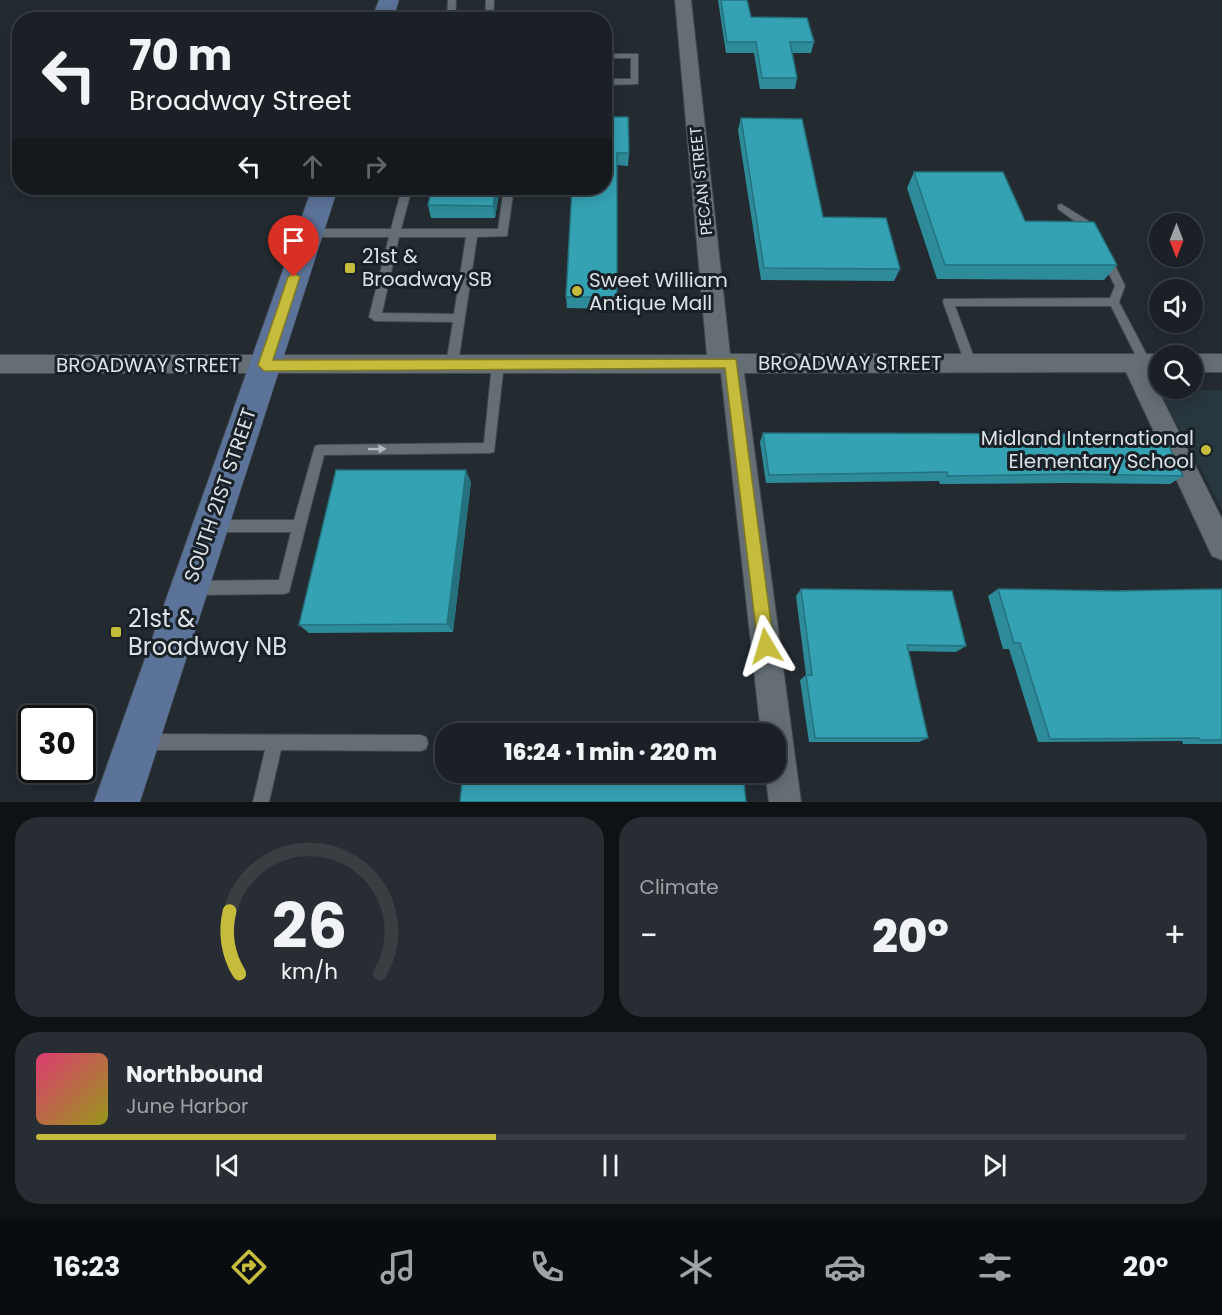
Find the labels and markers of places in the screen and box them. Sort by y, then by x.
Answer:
pin [268,215,319,277]
place label: 21st & Broadway SB [362,242,492,293]
marker: 21st & Broadway SB [343,261,357,275]
place label: Sweet William Antique Mall [589,266,728,317]
marker: Sweet William Antique Mall [570,284,584,298]
place label: Midland International Elementary School [981,424,1194,475]
marker: Midland International Elementary School [1199,443,1213,457]
place label: 21st & Broadway NB [128,602,287,663]
marker: 21st & Broadway NB [109,625,123,639]

